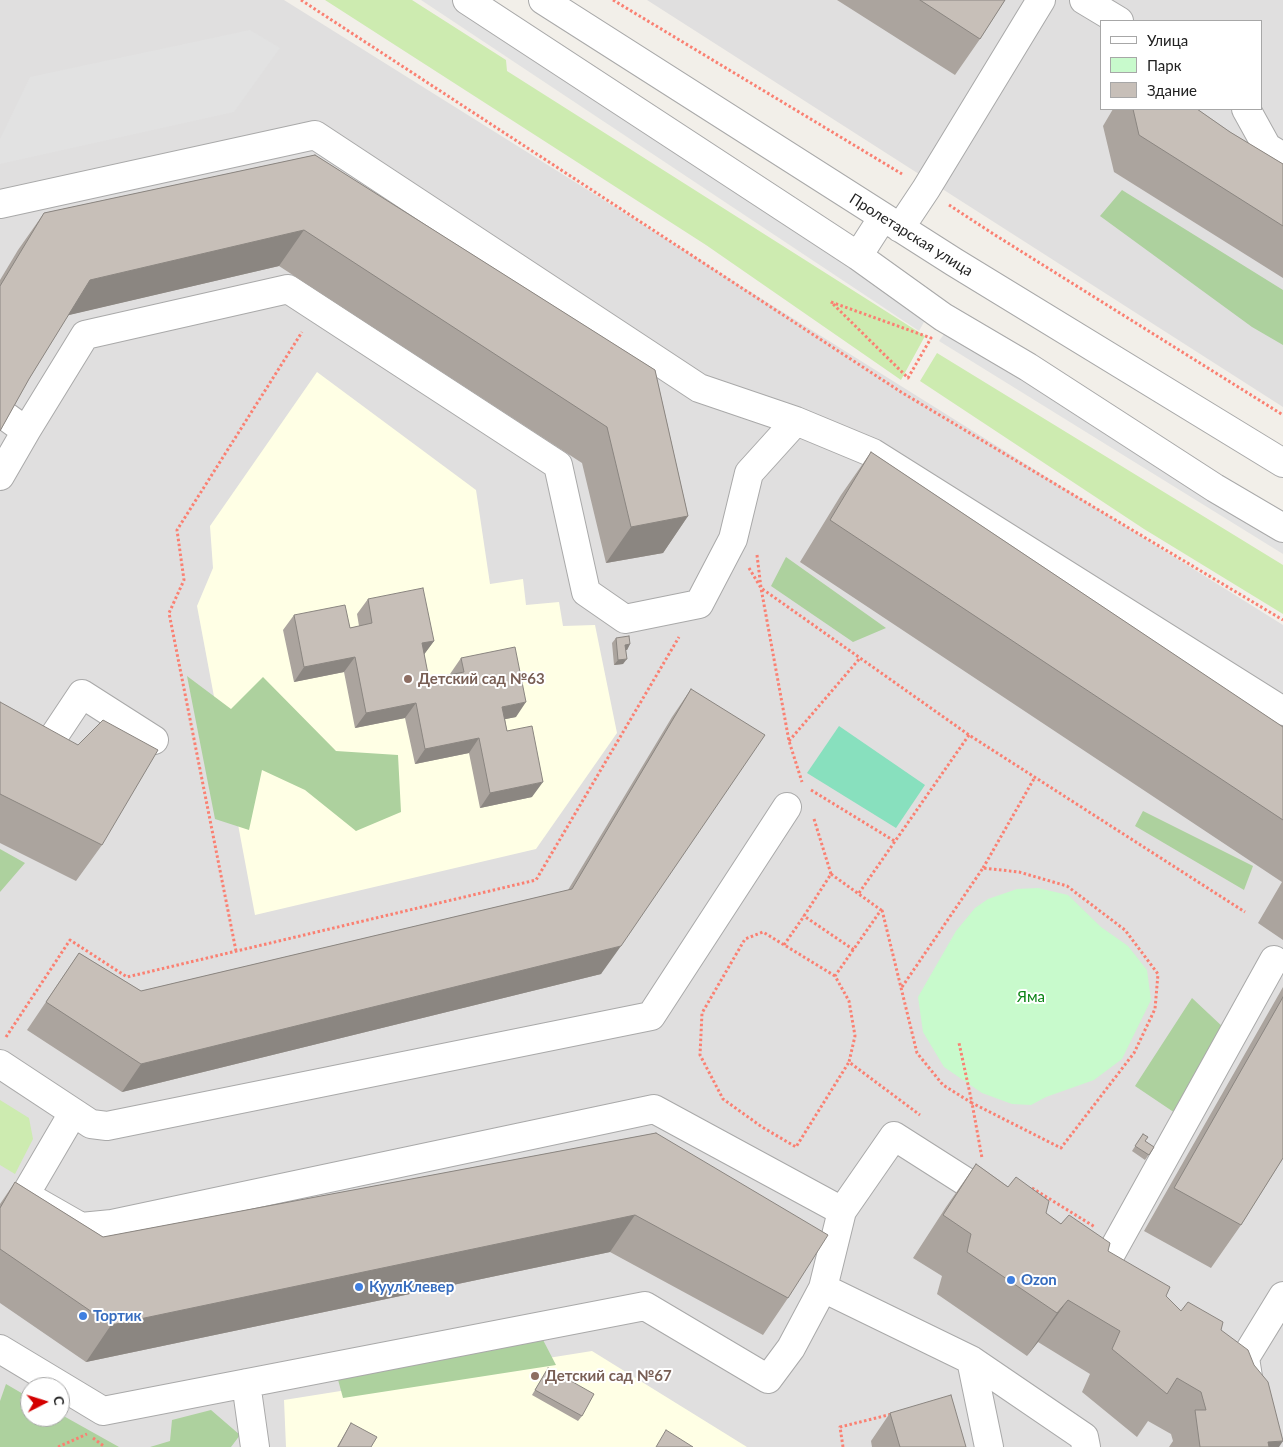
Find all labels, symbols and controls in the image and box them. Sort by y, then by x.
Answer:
legend [1100,20,1263,110]
text: Улица [1147,31,1188,49]
text: Парк [1147,56,1181,74]
text: Здание [1147,81,1197,99]
street label: Пролетарская улица [846,190,976,280]
place label: Детский сад №63 [418,670,545,688]
marker: Детский сад №63 [402,673,414,685]
park label: Яма [1017,988,1045,1006]
place label: Ozon [1021,1271,1057,1289]
marker: Ozon [1005,1274,1017,1286]
place label: КуулКлевер [369,1278,454,1296]
marker: КуулКлевер [353,1281,365,1293]
place label: Тортик [93,1307,142,1325]
marker: Тортик [77,1310,89,1322]
place label: Детский сад №67 [545,1367,672,1385]
marker: Детский сад №67 [529,1370,541,1382]
north arrow [20,1377,70,1427]
text: С [51,1395,68,1406]

